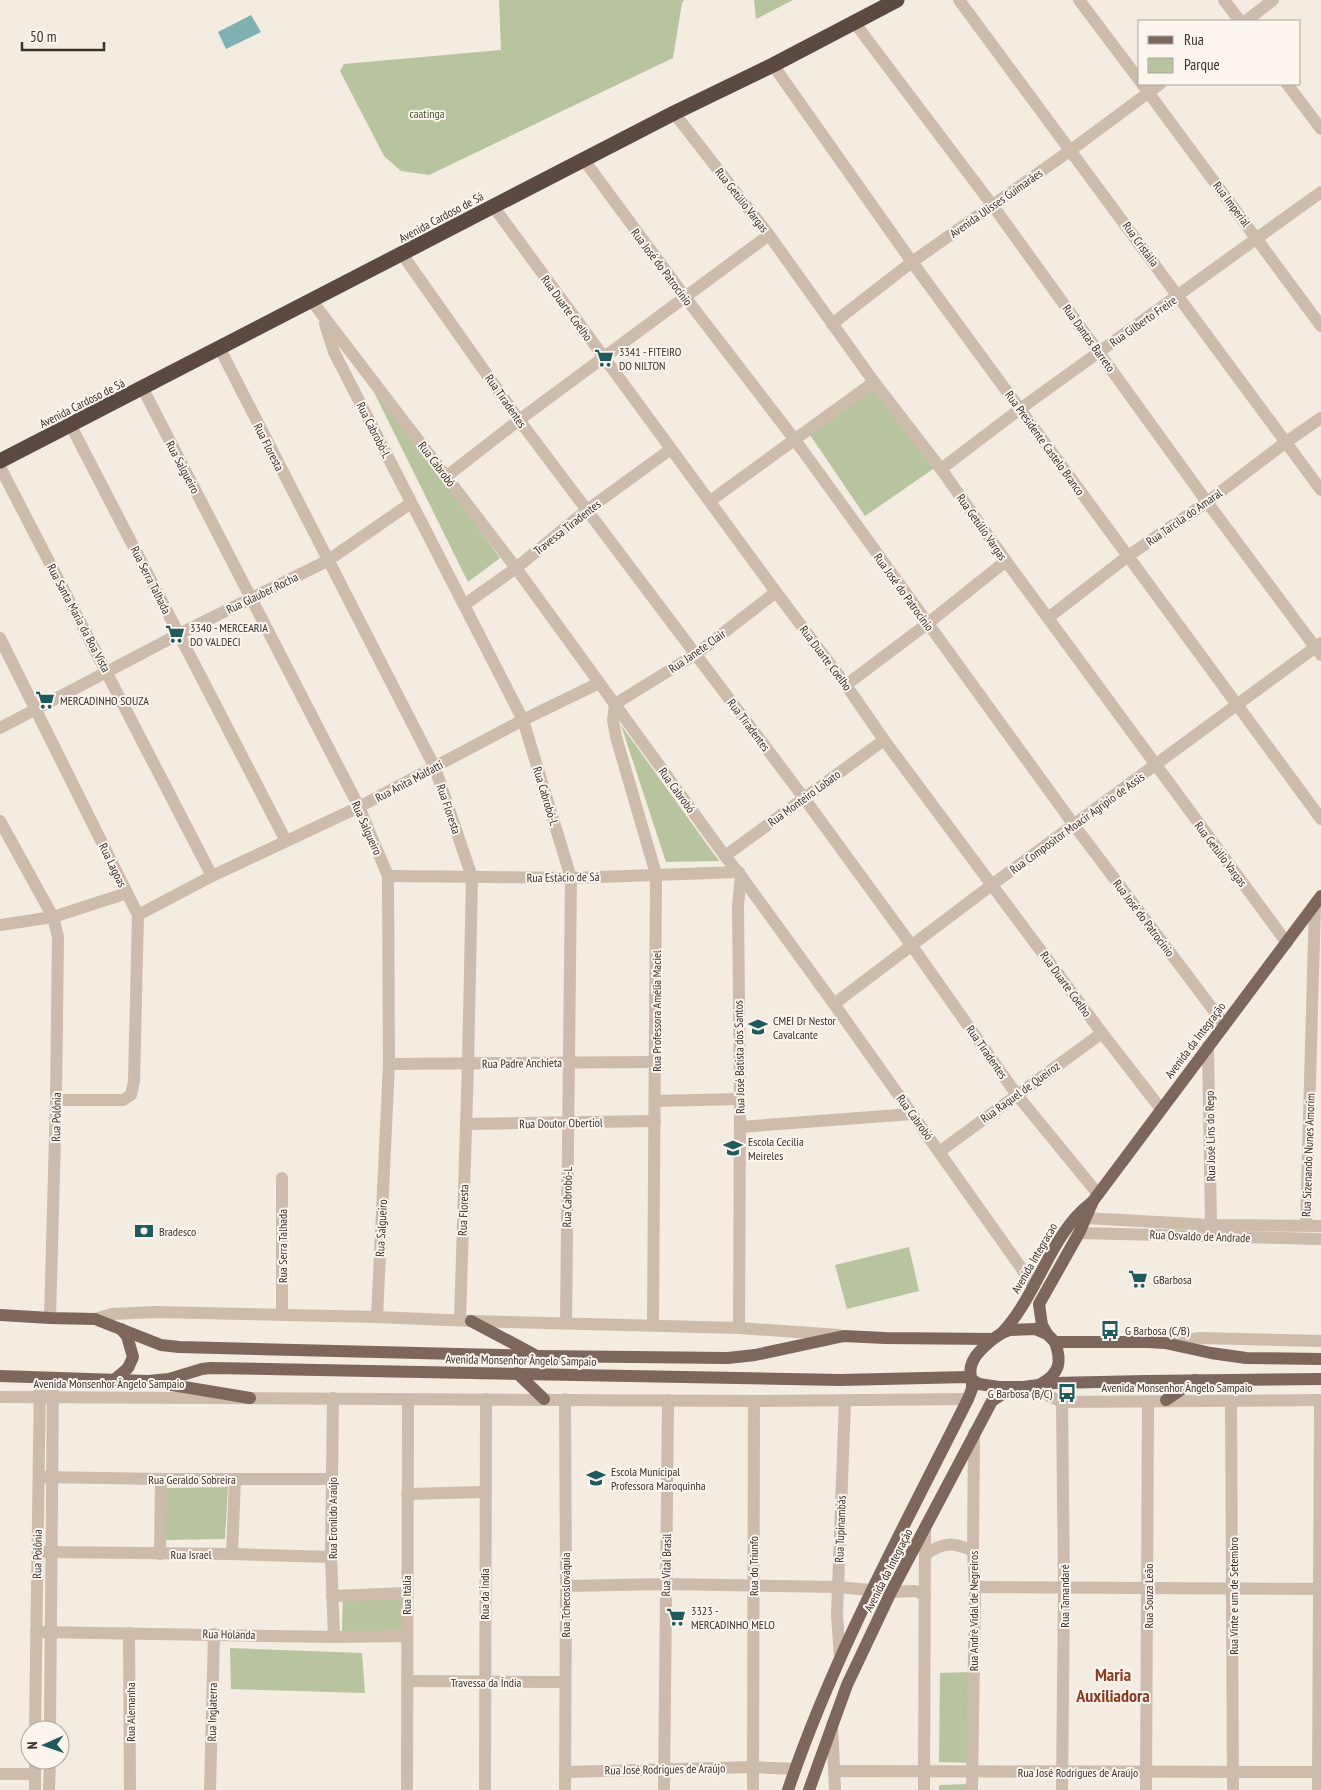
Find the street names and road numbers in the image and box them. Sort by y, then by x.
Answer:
street label: Rua Getúlio Vargas [712,165,772,235]
street label: Avenida Ulisses Guimarães [947,165,1045,241]
street label: Rua Imperial [1210,178,1254,230]
street label: Avenida Cardoso de Sá [396,188,486,246]
street label: Rua Cristália [1120,219,1162,270]
street label: Rua José do Patrocínio [628,226,696,308]
street label: Rua Duarte Coelho [538,272,596,344]
street label: Rua Gilberto Freire [1107,292,1179,350]
street label: Rua Dantas Barreto [1059,301,1119,375]
street label: Rua Tiradentes [482,371,530,431]
street label: Avenida Cardoso de Sá [37,375,127,431]
street label: Rua Presidente Castelo Branco [1002,388,1088,498]
street label: Rua Cabrobó-L [353,399,395,461]
street label: Rua Floresta [251,421,287,474]
street label: Rua Salgueiro [163,438,203,496]
street label: Rua Cabrobó [415,439,459,489]
street label: Rua Tarcila do Amaral [1143,485,1225,549]
street label: Rua Getúlio Vargas [954,491,1010,563]
street label: Travessa Tiradentes [531,496,603,558]
street label: Rua Serra Talhada [128,544,175,617]
street label: Rua José do Patrocínio [871,550,937,634]
street label: Rua Santa Maria da Boa Vista [44,561,114,675]
street label: Rua Glauber Rocha [224,569,300,617]
street label: Rua Duarte Coelho [797,623,855,693]
street label: Rua Janete Clair [666,626,729,676]
street label: Rua Tiradentes [724,696,774,754]
street label: Rua Anita Malfatti [373,757,445,805]
street label: Rua Cabrobó [655,764,699,816]
street label: Rua Cabrobó-L [530,765,562,827]
street label: Rua Monteiro Lobato [765,767,843,829]
street label: Rua Compositor Moacir Agrípio de Assis [1007,769,1147,877]
street label: Rua Floresta [433,782,465,836]
street label: Rua Salgueiro [348,799,386,857]
street label: Rua Getúlio Vargas [1192,818,1250,890]
street label: Rua Lagoas [96,841,130,889]
street label: Rua Estácio de Sá [526,869,600,885]
street label: Rua José do Patrocínio [1110,877,1178,959]
street label: Rua Duarte Coelho [1037,948,1095,1020]
street label: Rua Professora Amélia Maciel [649,950,664,1072]
street label: Avenida da Integração [1161,999,1229,1081]
street label: Rua José Batista dos Santos [731,1000,747,1114]
street label: Rua Tiradentes [963,1022,1011,1082]
street label: Rua Padre Anchieta [482,1055,562,1071]
street label: Rua Raquel de Queiroz [977,1058,1063,1126]
street label: Rua José Lins do Rego [1202,1090,1218,1182]
street label: Rua Cabrobó [893,1091,937,1143]
street label: Rua Polônia [48,1092,64,1142]
street label: Rua Sizenando Nunes Amorim [1298,1093,1318,1217]
street label: Rua Doutor Obertiol [519,1115,603,1131]
street label: Rua Cabrobó-L [559,1166,575,1228]
street label: Rua Floresta [455,1184,471,1236]
street label: Rua Salgueiro [372,1199,390,1257]
street label: Rua Serra Talhada [275,1209,290,1283]
street label: Avenida Integracao [1008,1220,1060,1296]
street label: Rua Osvaldo de Andrade [1149,1227,1251,1245]
street label: Avenida Monsenhor Ângelo Sampaio [445,1351,597,1369]
street label: Avenida Monsenhor Ângelo Sampaio [34,1376,184,1391]
street label: Avenida Monsenhor Ângelo Sampaio [1102,1380,1252,1395]
street label: Rua Geraldo Sobreira [148,1472,236,1487]
street label: Rua Eronildo Araújo [325,1477,340,1559]
street label: Rua Tupinambás [831,1495,849,1563]
street label: Avenida da Integração [861,1526,915,1614]
street label: Rua Polônia [29,1529,45,1579]
street label: Rua Vital Brasil [658,1533,674,1597]
street label: Rua do Triunfo [746,1536,761,1596]
street label: Rua Vinte e um de Setembro [1226,1537,1241,1655]
street label: Rua Israel [170,1547,212,1562]
street label: Rua André Vidal de Negreiros [966,1551,981,1671]
street label: Rua Tchecoslováquia [558,1552,573,1637]
street label: Rua Tamandaré [1057,1564,1072,1628]
street label: Rua Souza Leão [1141,1564,1156,1628]
street label: Rua da Índia [477,1568,492,1620]
street label: Rua Itália [399,1575,414,1615]
street label: Rua Holanda [202,1626,256,1642]
street label: Travessa da Índia [451,1675,522,1690]
street label: Rua Alemanha [123,1682,138,1742]
street label: Rua Inglaterra [204,1682,220,1741]
street label: Rua José Rodrigues de Araújo [605,1760,725,1778]
street label: Rua José Rodrigues de Araújo [1018,1765,1138,1780]

